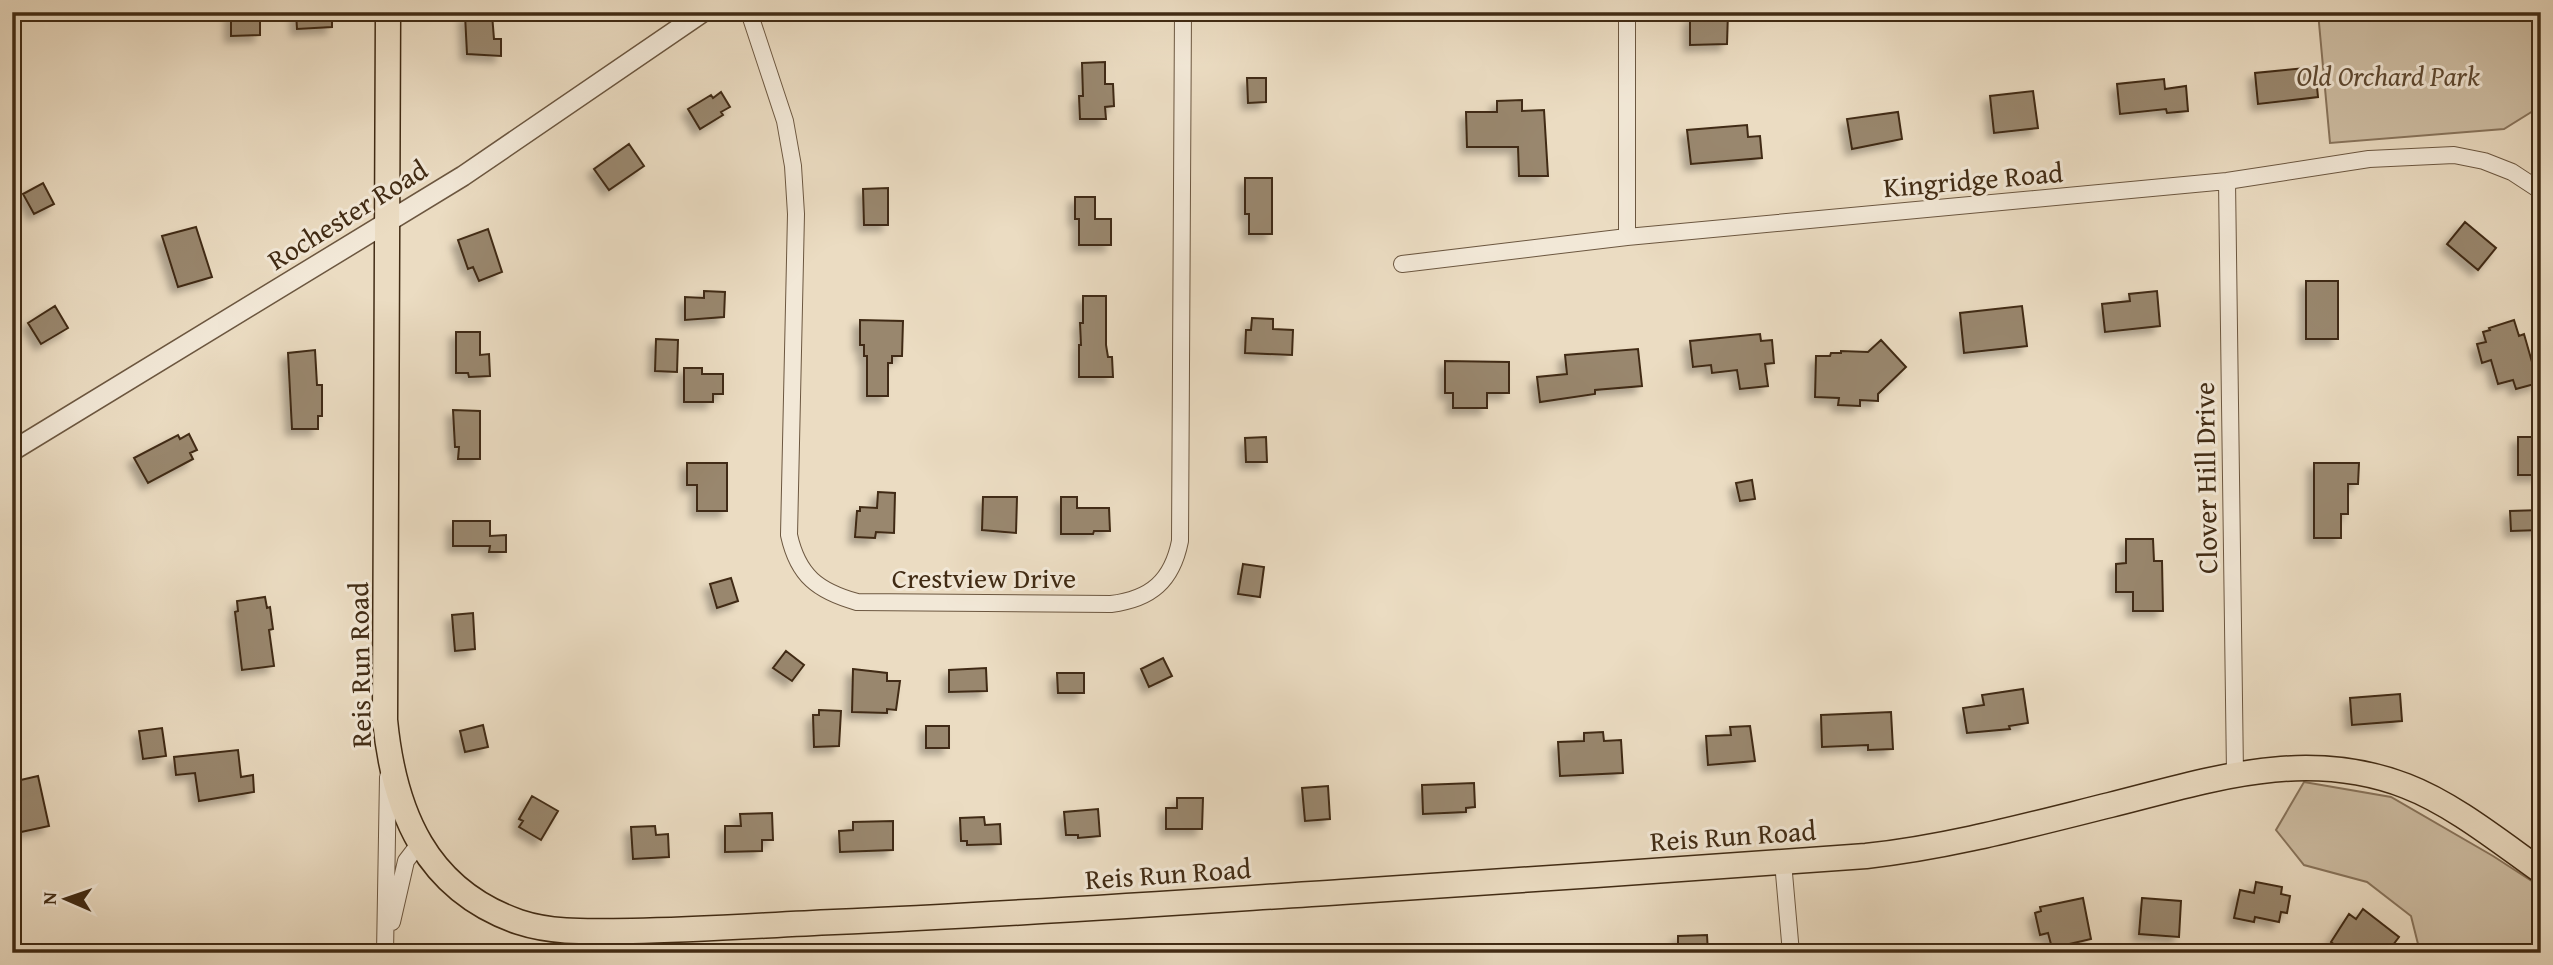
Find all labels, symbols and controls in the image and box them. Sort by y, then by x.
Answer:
park label: Old Orchard Park [2296,55,2480,96]
street label: Rochester Road [259,148,435,280]
street label: Kingridge Road [1881,151,2065,207]
street label: Clover Hill Drive [2183,382,2227,574]
street label: Crestview Drive [892,557,1076,598]
street label: Reis Run Road [337,582,381,748]
street label: Reis Run Road [1649,809,1817,861]
street label: Reis Run Road [1084,847,1252,899]
north arrow [32,864,102,934]
text: N [35,891,63,905]

